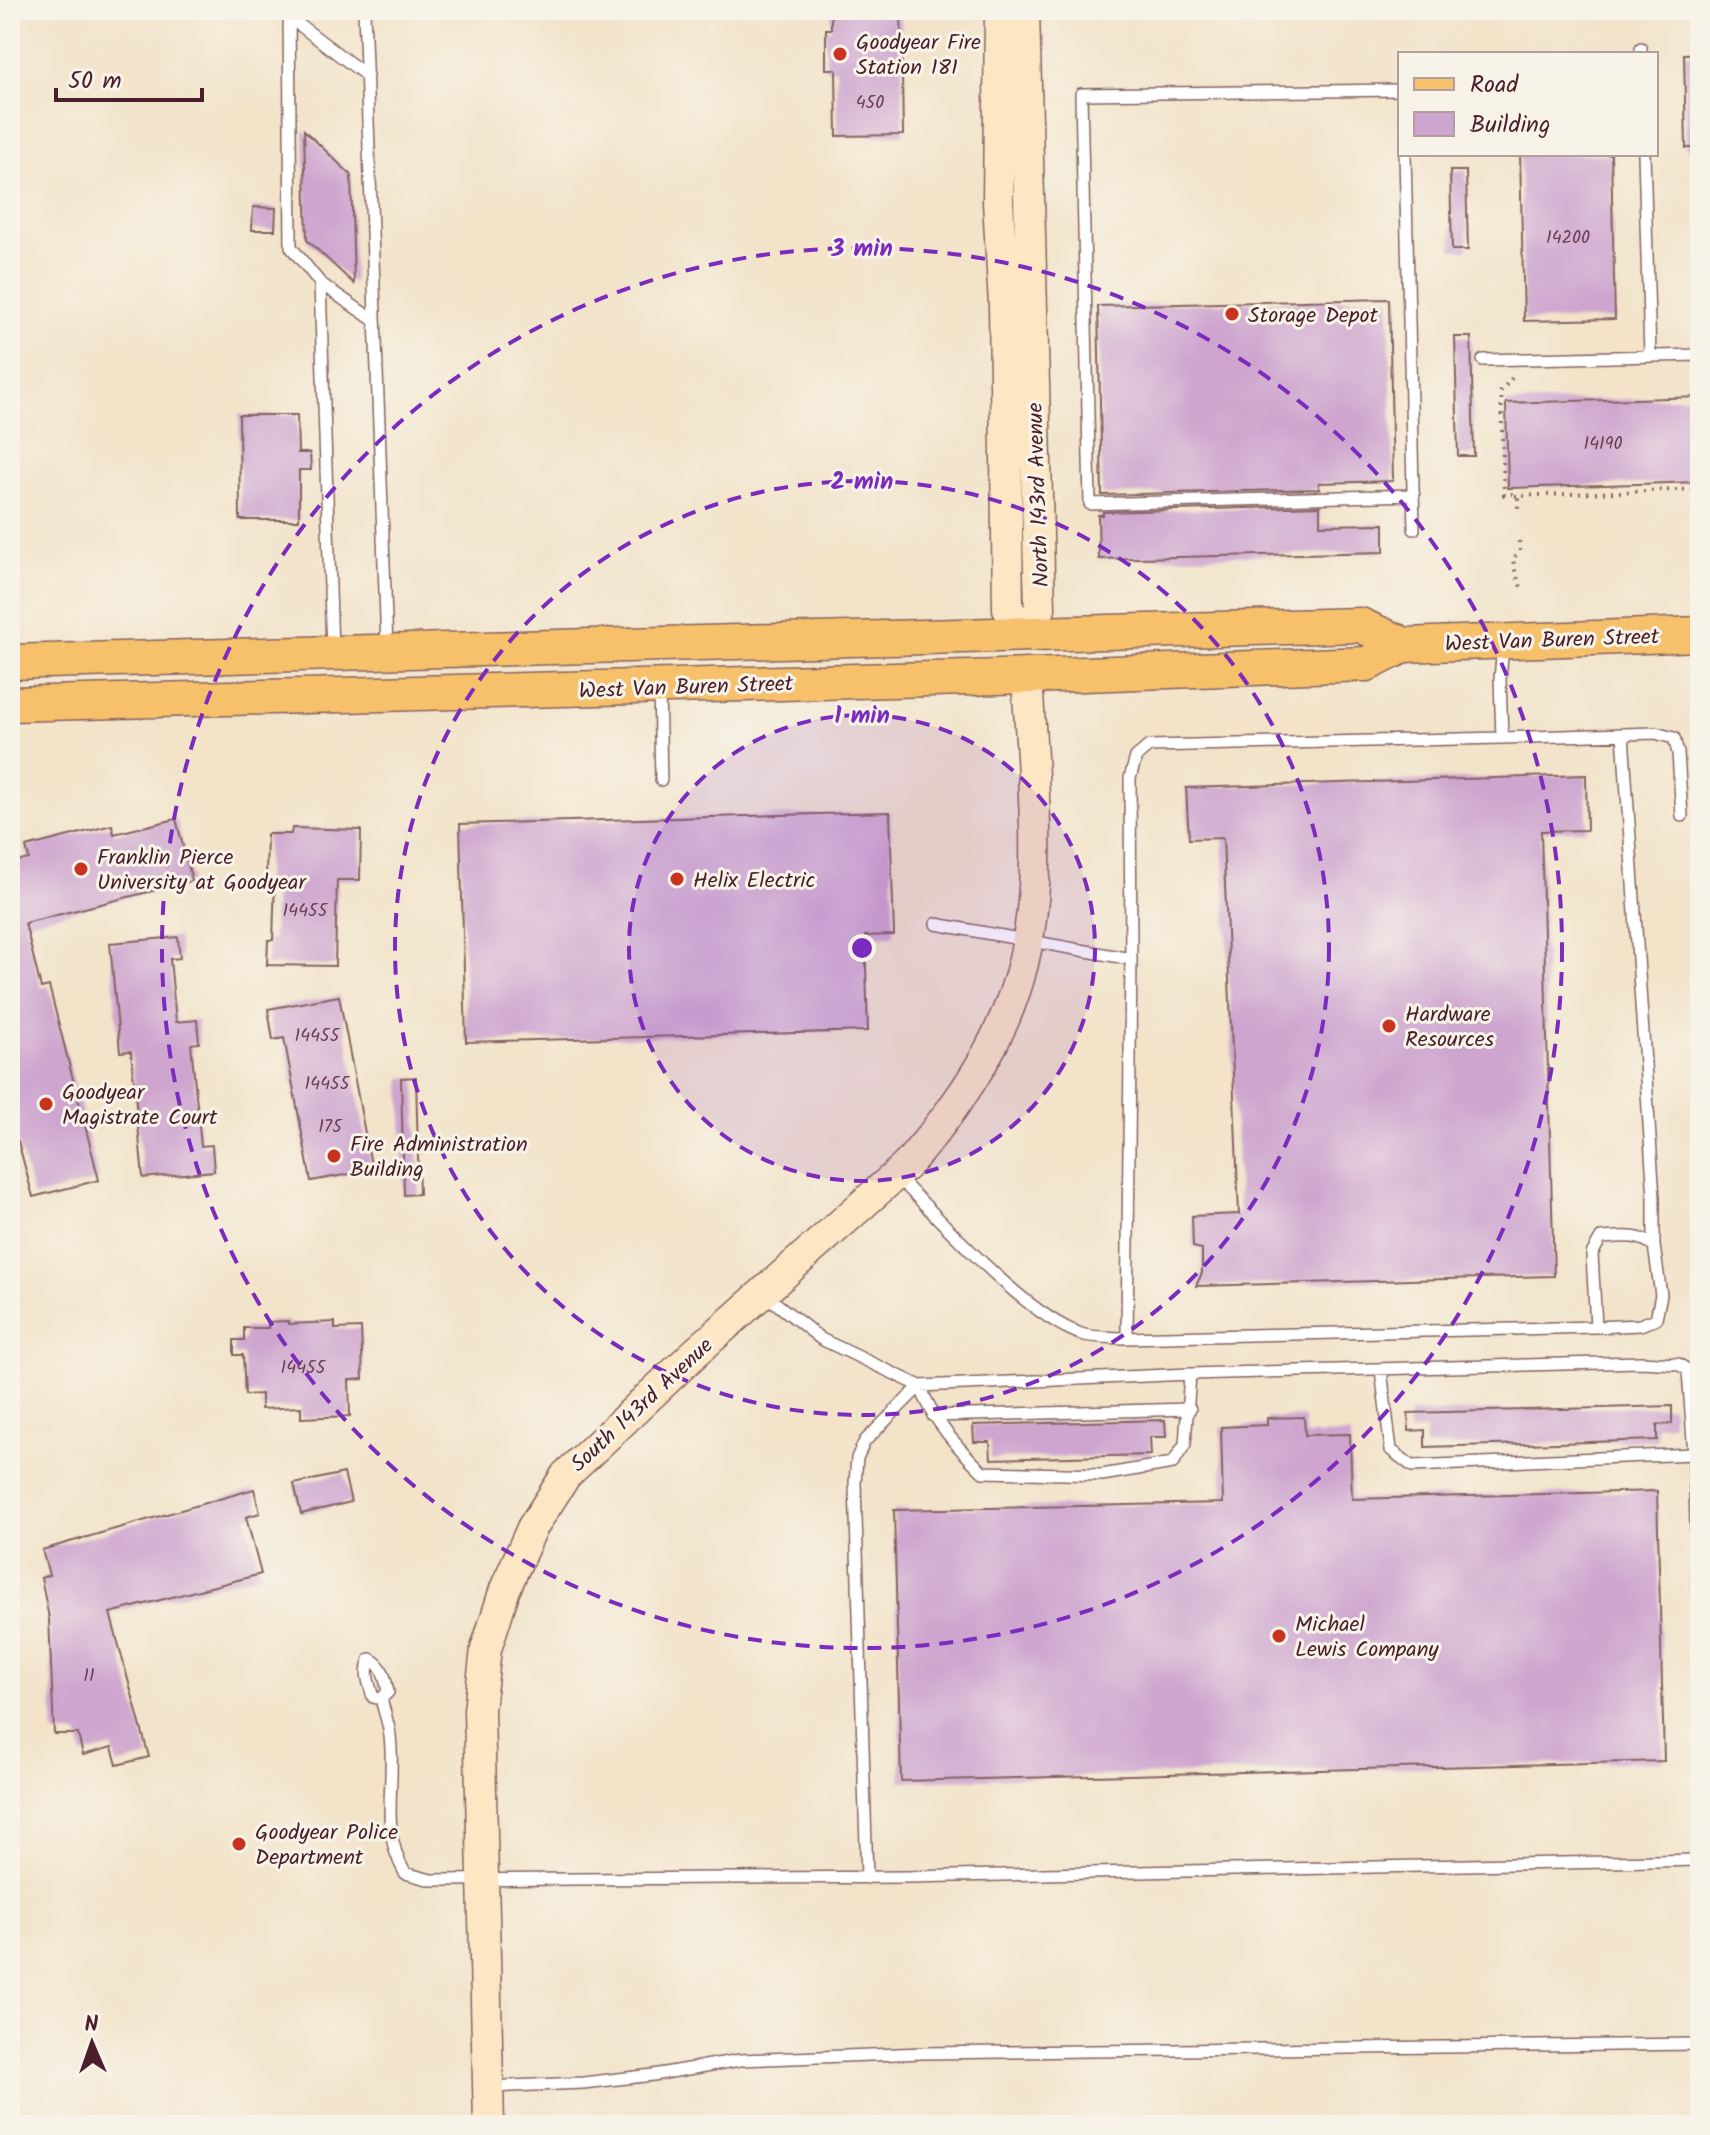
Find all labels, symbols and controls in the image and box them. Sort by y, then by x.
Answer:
place label: Goodyear Fire Station 181 [856,26,981,86]
marker: Goodyear Fire Station 181 [831,45,849,63]
scale bar [56,52,202,102]
legend [1398,52,1658,156]
text: 50 m [68,62,122,101]
text: Road [1470,66,1519,105]
house number: 450 [856,89,884,118]
text: Building [1470,106,1550,145]
house number: 14200 [1546,224,1590,253]
text: 3 min [830,230,893,269]
place label: Storage Depot [1248,299,1379,334]
marker: Storage Depot [1223,305,1241,323]
street label: North 143rd Avenue [1019,402,1060,588]
house number: 14190 [1583,430,1623,459]
text: 2 min [831,463,893,502]
street label: West Van Buren Street [1444,620,1660,663]
street label: West Van Buren Street [578,667,794,710]
text: 1 min [834,697,890,736]
place label: Franklin Pierce University at Goodyear [97,841,307,901]
marker: Franklin Pierce University at Goodyear [72,860,90,878]
place label: Helix Electric [693,864,815,899]
marker: Helix Electric [668,870,686,888]
house number: 14455 [283,897,329,926]
centre of rings [848,934,876,962]
place label: Hardware Resources [1405,998,1495,1058]
marker: Hardware Resources [1380,1017,1398,1035]
house number: 14455 [295,1022,341,1051]
house number: 14455 [305,1070,351,1099]
place label: Goodyear Magistrate Court [62,1076,218,1136]
marker: Goodyear Magistrate Court [37,1095,55,1113]
house number: 175 [318,1113,343,1142]
place label: Fire Administration Building [350,1128,528,1188]
marker: Fire Administration Building [325,1147,343,1165]
street label: South 143rd Avenue [563,1330,722,1482]
house number: 14455 [281,1354,327,1383]
place label: Michael Lewis Company [1295,1608,1439,1668]
marker: Michael Lewis Company [1270,1627,1288,1645]
house number: 11 [83,1662,95,1691]
place label: Goodyear Police Department [255,1816,398,1876]
marker: Goodyear Police Department [230,1835,248,1853]
north arrow [52,2003,132,2083]
text: N [84,2008,99,2043]

